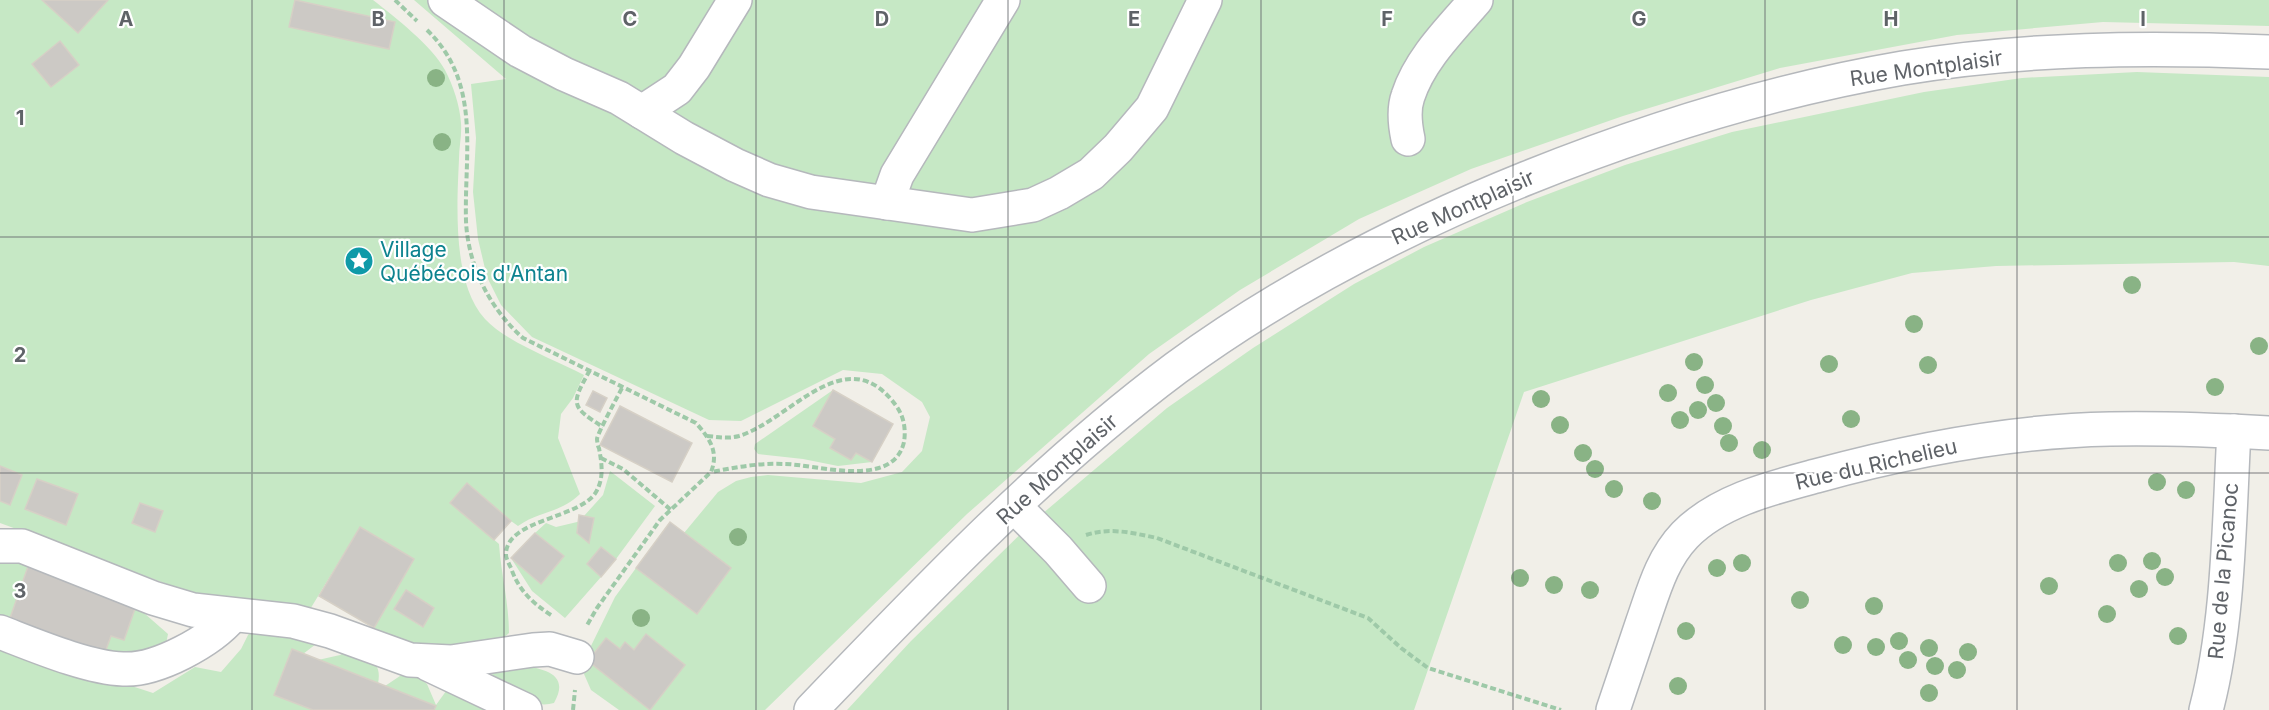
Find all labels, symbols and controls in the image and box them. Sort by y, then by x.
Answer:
text: A [119,7,134,31]
text: B [371,7,385,31]
text: C [623,7,637,31]
text: D [875,7,889,31]
text: E [1128,7,1140,31]
text: F [1381,7,1393,31]
text: G [1631,7,1647,31]
text: H [1884,7,1898,31]
text: I [2140,7,2146,31]
street label: Rue Montplaisir [1848,45,2004,91]
text: 1 [16,106,24,130]
street label: Rue Montplaisir [1388,164,1538,250]
place label: Village Québécois d'Antan [380,237,568,286]
place icon: Village Québécois d'Antan [343,245,375,277]
text: 2 [14,343,26,367]
street label: Rue Montplaisir [991,408,1123,530]
street label: Rue du Richelieu [1793,433,1959,495]
street label: Rue de la Picanoc [2203,482,2243,660]
text: 3 [14,579,26,603]

